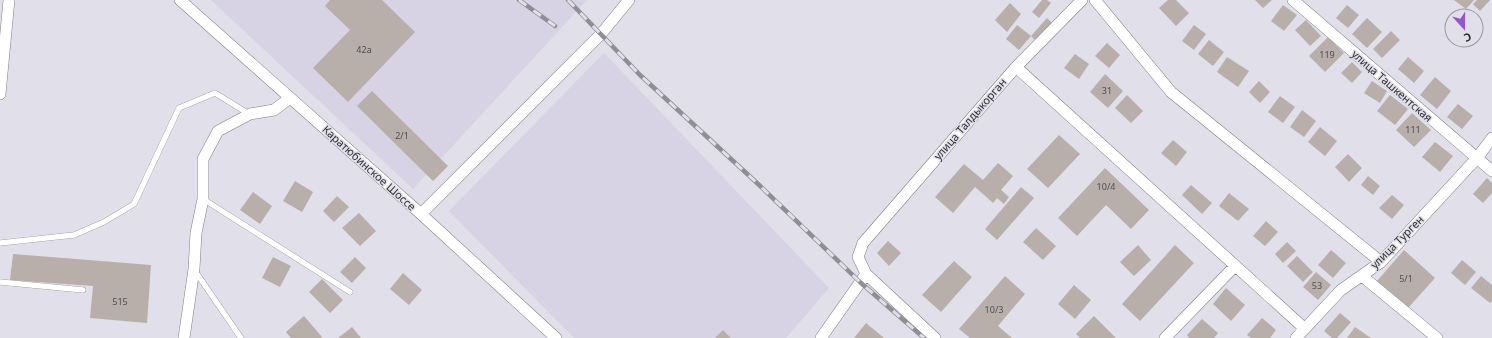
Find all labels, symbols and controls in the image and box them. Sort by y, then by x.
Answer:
north arrow [1444,8,1484,48]
text: С [1462,30,1474,46]
house number: 42а [356,43,372,56]
street label: улица Ташкентская [1349,46,1436,125]
house number: 119 [1319,48,1335,61]
street label: улица Талдыкорган [930,75,1009,163]
house number: 31 [1102,84,1112,97]
street label: Каратюбинское Шоссе [319,122,419,214]
house number: 111 [1405,123,1421,136]
house number: 2/1 [395,129,409,142]
house number: 10/4 [1097,180,1115,193]
street label: улица Турген [1367,212,1427,272]
house number: 5/1 [1399,272,1413,285]
house number: 53 [1312,279,1322,292]
house number: 515 [112,295,128,308]
house number: 10/3 [985,303,1003,316]

